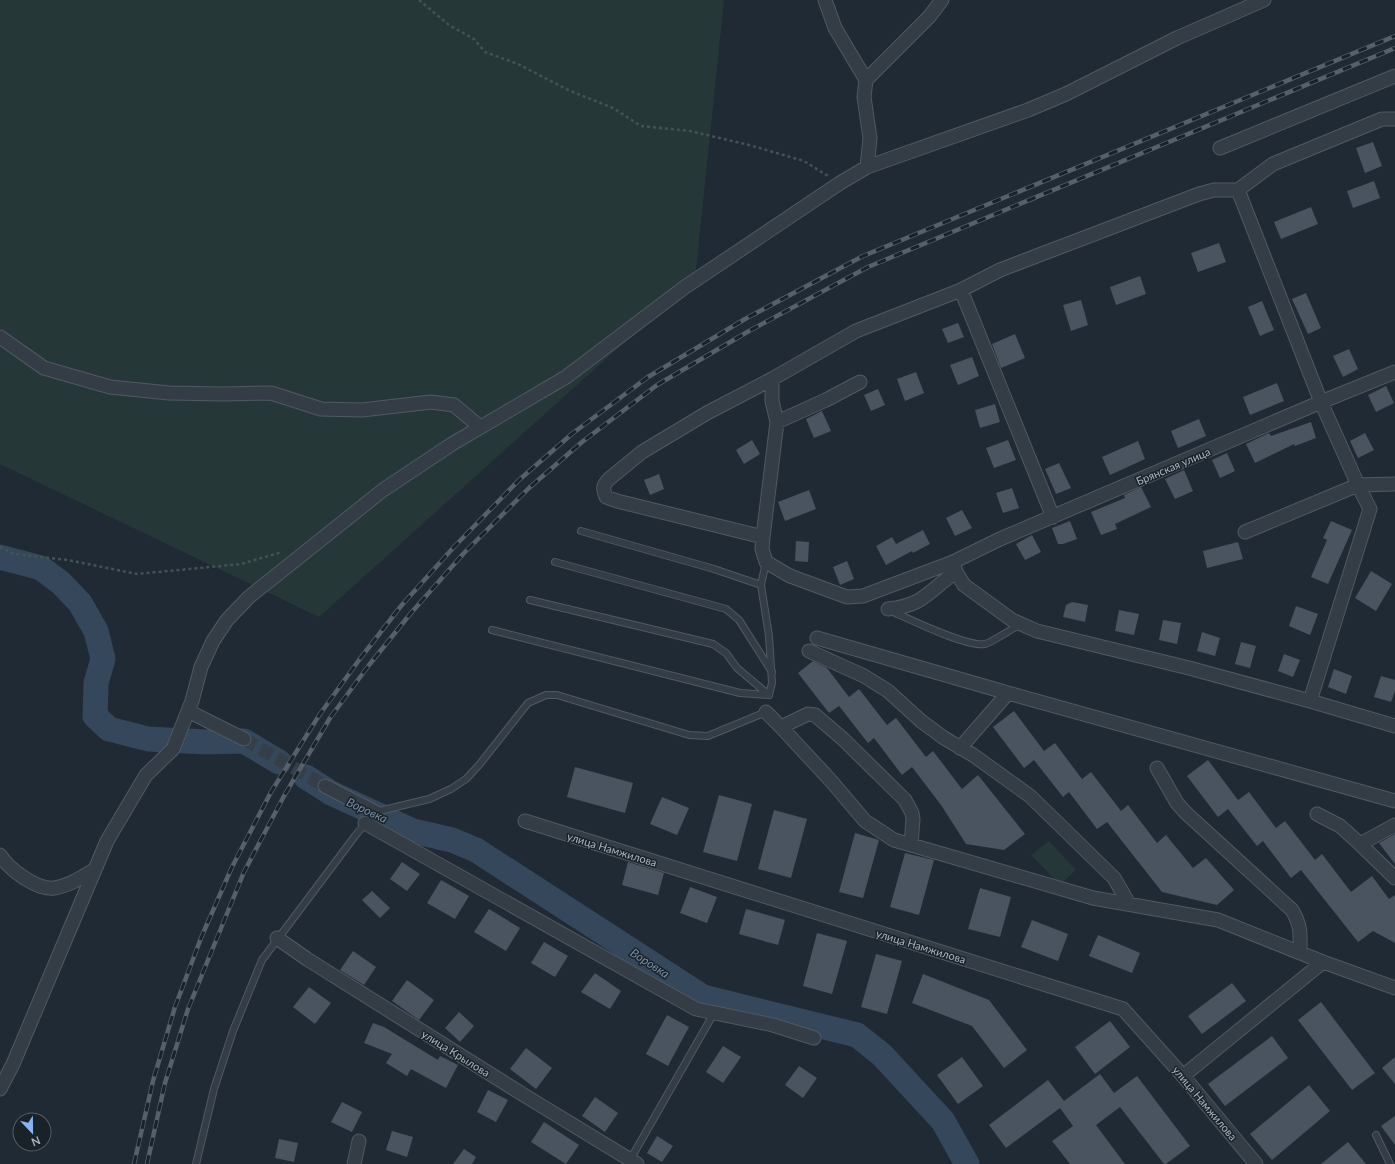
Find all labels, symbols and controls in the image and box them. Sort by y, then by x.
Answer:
street label: Брянская улица [1134,445,1212,487]
water label: Воровка [344,794,390,826]
street label: улица Намжилова [566,829,658,869]
street label: улица Намжилова [875,926,967,966]
water label: Воровка [628,945,672,981]
street label: улица Крылова [420,1027,492,1079]
street label: улица Намжилова [1170,1063,1240,1143]
north arrow [12,1112,52,1152]
text: N [30,1134,42,1149]

